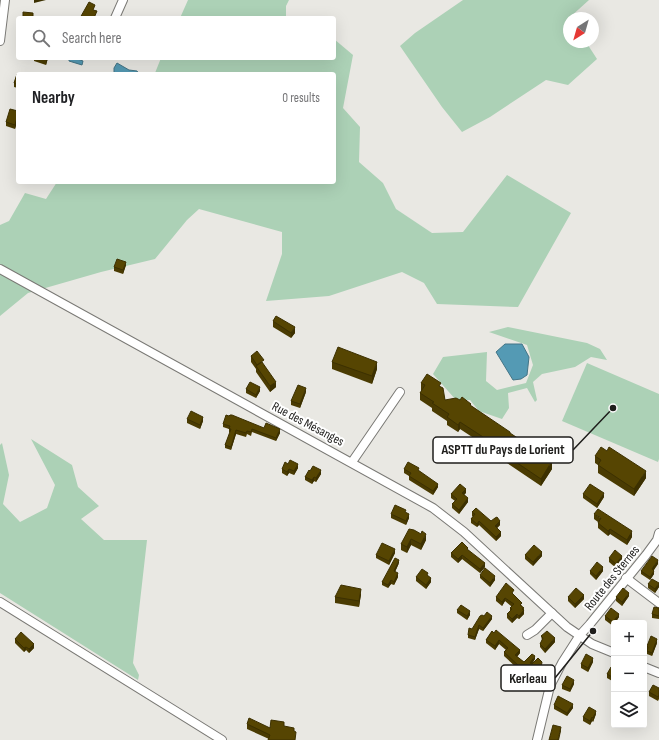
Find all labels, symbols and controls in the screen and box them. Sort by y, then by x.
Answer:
north arrow [563,12,599,48]
search box [16,16,336,60]
icon: search [30,27,52,49]
text: Search here [62,29,122,48]
text: Nearby [32,88,75,108]
text: 0 results [282,90,320,106]
street label: Rue des Mésanges [269,398,347,450]
callout: ASPTT du Pays de Lorient [433,437,573,463]
text: ASPTT du Pays de Lorient [440,441,565,458]
street label: Route des Sternes [581,542,643,614]
map controls [611,620,647,728]
button: + [611,620,647,656]
button: − [611,656,647,692]
callout: Kerleau [501,665,555,691]
text: Kerleau [509,670,547,687]
button: layers [611,692,647,728]

